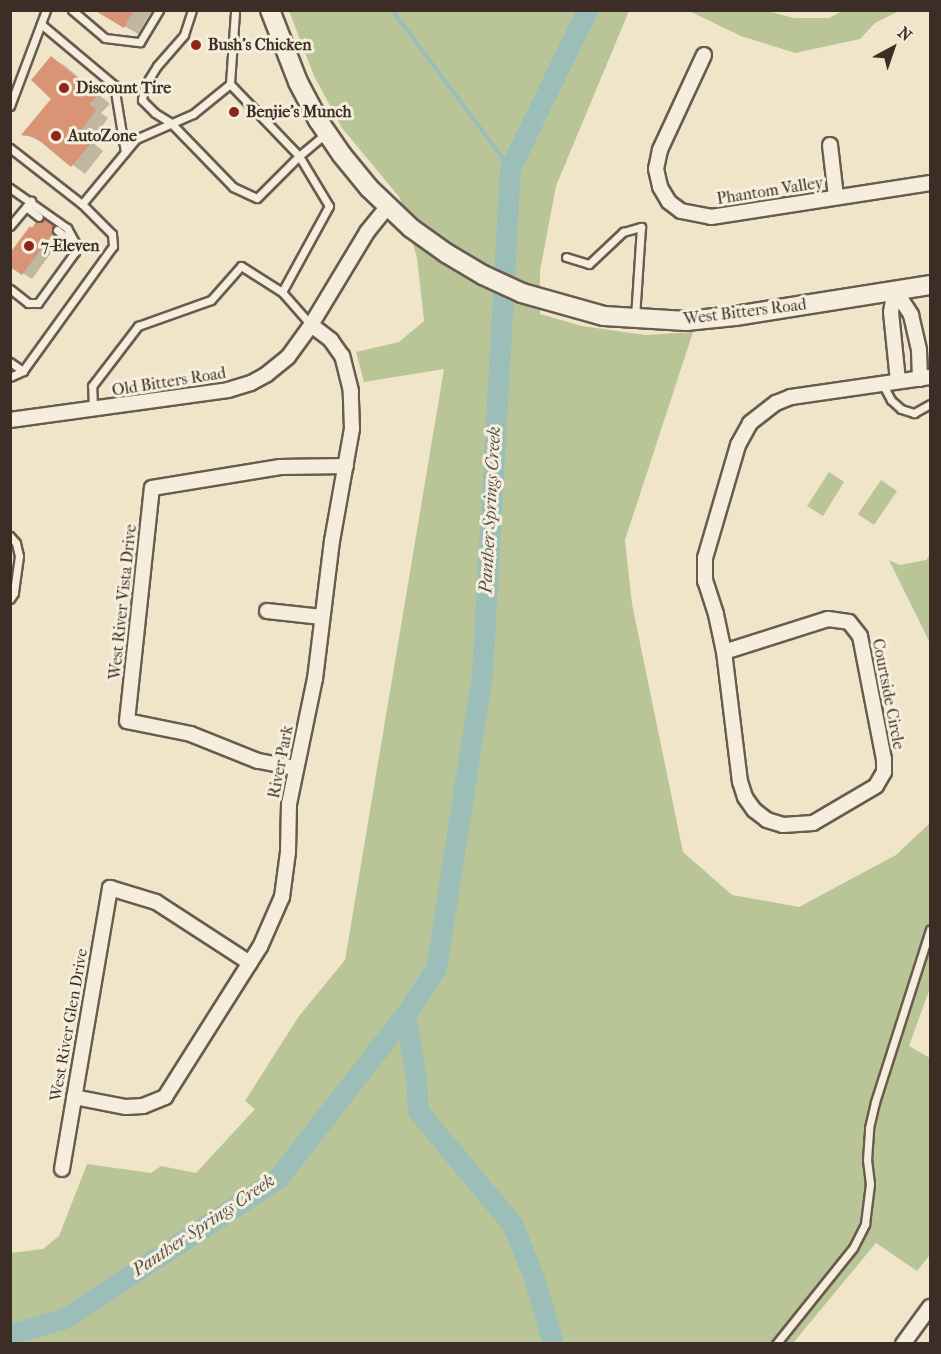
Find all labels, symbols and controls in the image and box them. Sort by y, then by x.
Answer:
north arrow [863,18,923,78]
text: N [894,23,916,45]
place label: Bush's Chicken [208,35,311,55]
marker: Bush's Chicken [189,38,203,52]
place label: Discount Tire [76,78,171,98]
marker: Discount Tire [57,81,71,95]
place label: Benjie's Munch [246,102,352,122]
marker: Benjie's Munch [227,105,241,119]
place label: AutoZone [68,126,137,146]
marker: AutoZone [49,129,63,143]
street label: Phantom Valley [715,173,825,209]
place label: 7-Eleven [41,236,100,256]
marker: 7-Eleven [22,239,36,253]
street label: West Bitters Road [682,295,808,329]
street label: Old Bitters Road [111,364,227,400]
water label: Panther Springs Creek [476,426,506,594]
street label: West River Vista Drive [105,523,141,681]
street label: Courtside Circle [868,637,908,751]
street label: River Park [265,724,297,800]
street label: West River Glen Drive [46,947,92,1103]
water label: Panther Springs Creek [129,1170,279,1282]

